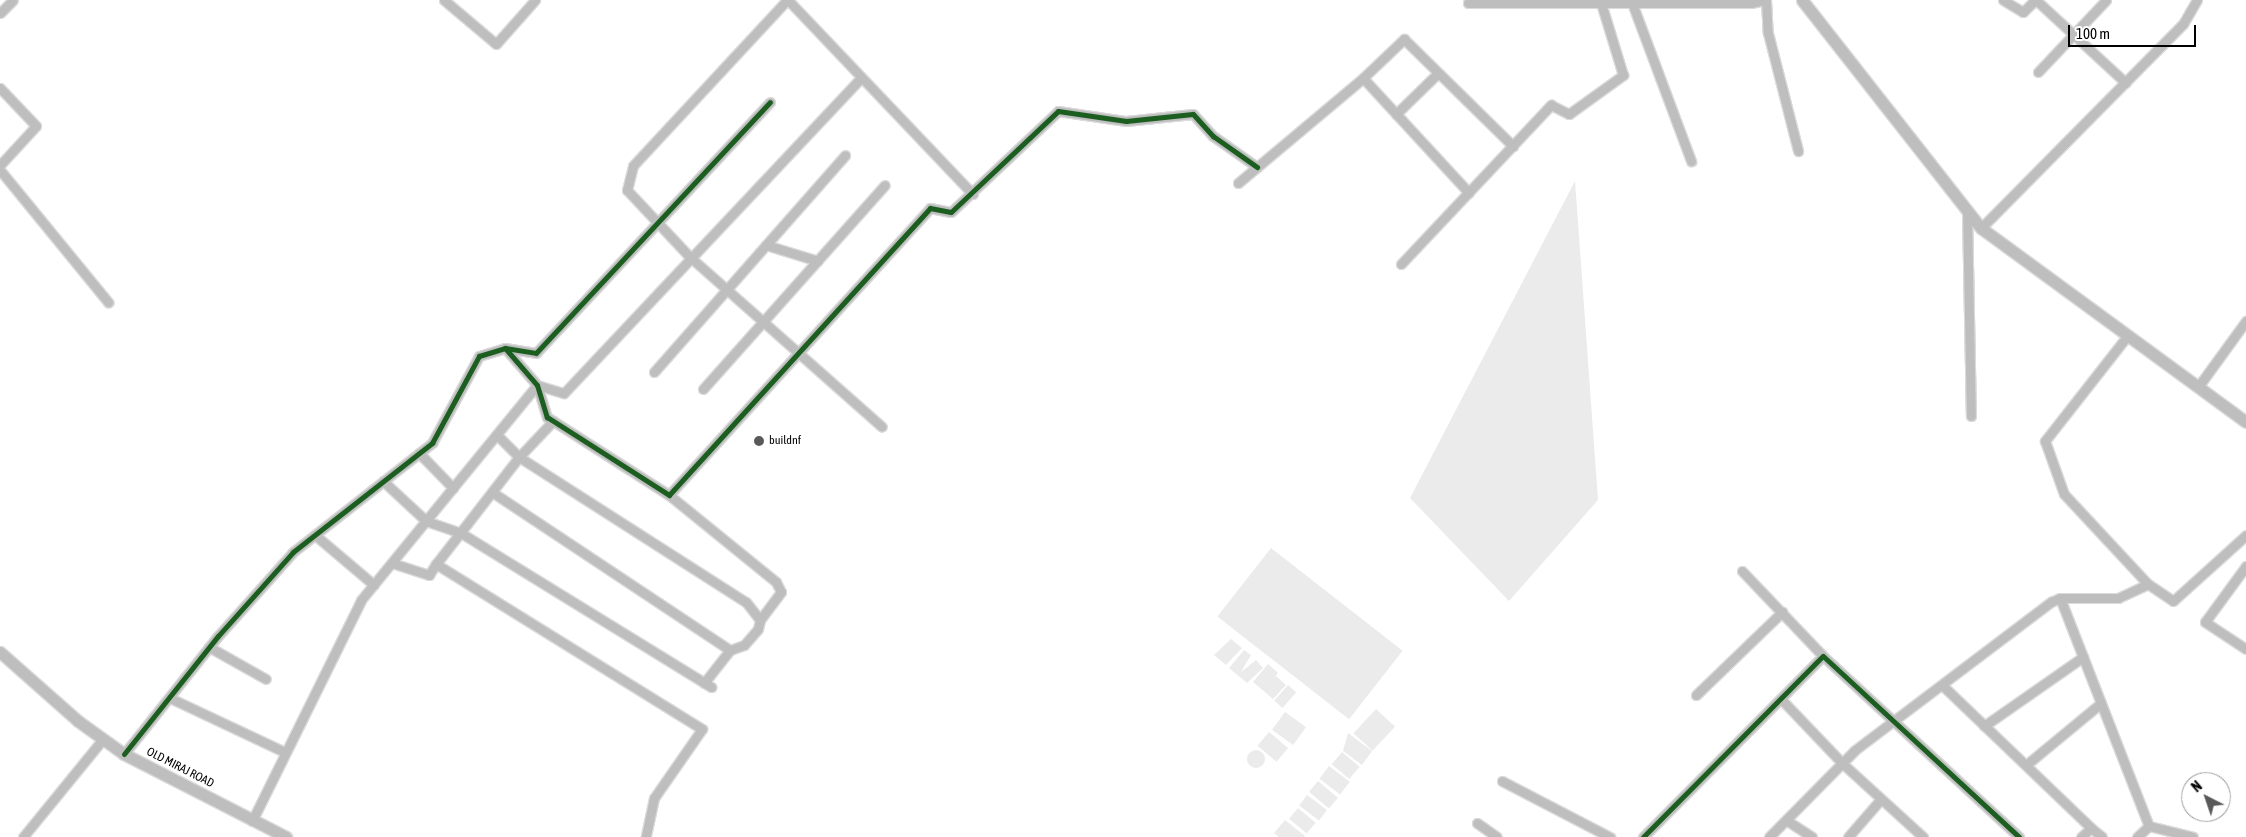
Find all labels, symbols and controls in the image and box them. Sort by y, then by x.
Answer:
scale bar [2071,15,2198,47]
text: 100 m [2076,25,2110,42]
place label: buildnf [769,434,801,448]
marker: buildnf [753,435,765,447]
street label: OLD MIRAJ ROAD [144,745,216,791]
north arrow [2181,772,2231,822]
text: N [2188,778,2205,795]

